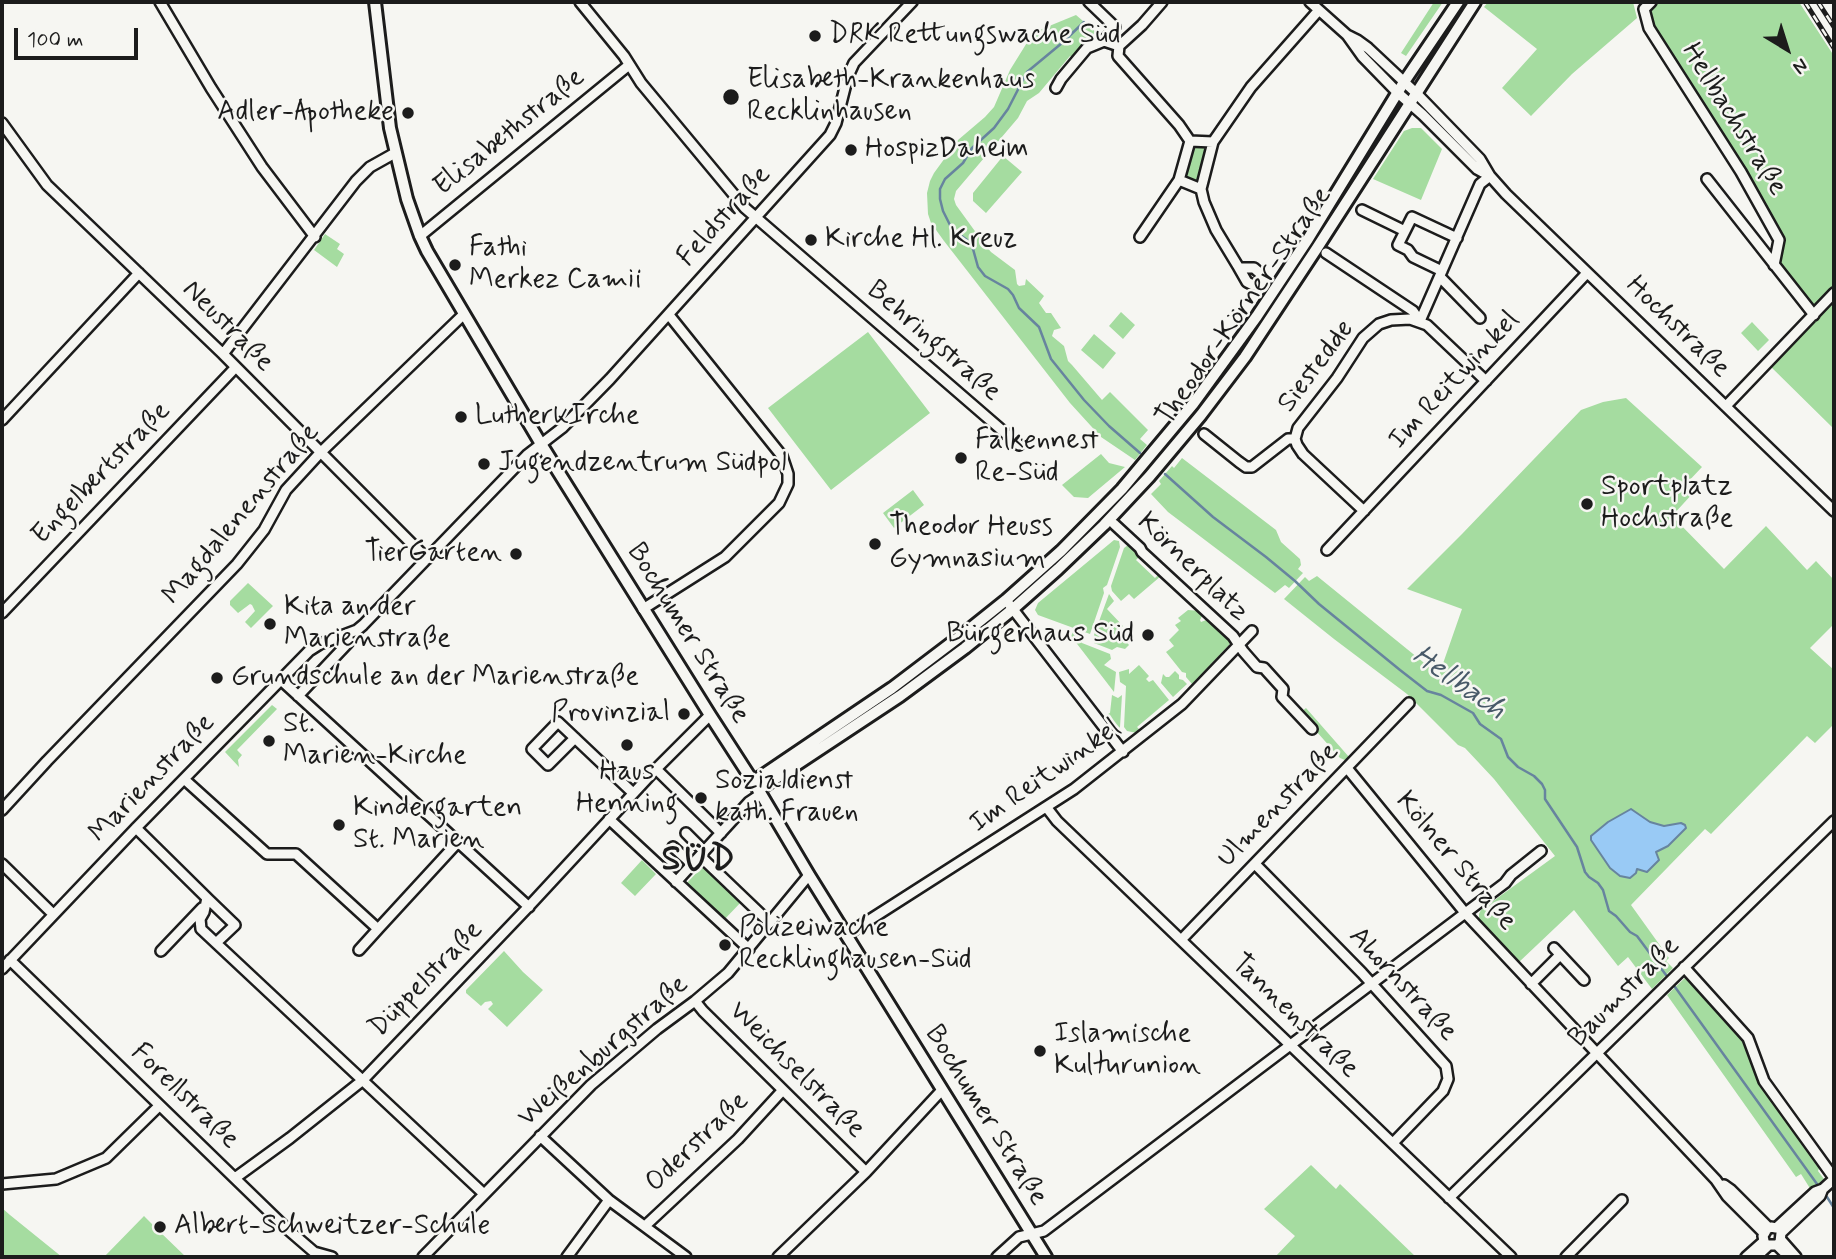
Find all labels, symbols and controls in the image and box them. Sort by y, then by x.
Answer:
scale bar [18,14,142,58]
north arrow [1752,14,1822,84]
place label: DRK Rettungswache Süd [829,19,1121,53]
text: 100 m [27,26,83,54]
marker: DRK Rettungswache Süd [807,28,823,44]
street label: Hellbachstraße [1673,38,1793,202]
text: N [1788,52,1813,80]
street label: Elisabethstraße [428,62,592,204]
place label: Elisabeth-Krankenhaus Recklinhausen [747,64,1035,130]
marker: Elisabeth-Krankenhaus Recklinhausen [721,87,741,107]
place label: Adler-Apotheke [217,96,394,130]
marker: Adler-Apotheke [400,105,416,121]
place label: HospizDaheim [865,133,1028,167]
marker: HospizDaheim [843,142,859,158]
street label: Feldstraße [671,160,779,274]
street label: Theodor-Körner-Straße [1150,181,1340,433]
place label: Kirche Hl. Kreuz [825,223,1017,257]
place label: Fathi Merkez Camii [469,232,641,298]
marker: Kirche Hl. Kreuz [803,232,819,248]
marker: Fathi Merkez Camii [447,257,463,273]
street label: Hochstraße [1618,270,1736,386]
street label: Neustraße [174,274,280,380]
street label: Behringstraße [859,274,1007,410]
street label: Im Reitwinkel [1382,305,1528,457]
street label: Siestedde [1271,314,1363,420]
street label: Engelbertstraße [25,396,179,552]
place label: LutherkIrche [475,400,639,434]
marker: LutherkIrche [453,409,469,425]
street label: Magdalenenstraße [156,417,328,613]
place label: Falkennest Re-Süd [975,425,1099,491]
place label: Jugendzentrum Südpol [498,447,786,481]
marker: Falkennest Re-Süd [953,450,969,466]
marker: Jugendzentrum Südpol [476,456,492,472]
place label: Sportplatz Hochstraße [1601,471,1733,537]
marker: Sportplatz Hochstraße [1579,496,1595,512]
street label: Körnerplatz [1129,506,1255,630]
place label: Theodor Heuss Gymnasium [889,511,1053,577]
marker: Theodor Heuss Gymnasium [867,536,883,552]
place label: TierGarten [364,537,502,571]
street label: Bochumer Straße [618,538,756,730]
marker: TierGarten [508,546,524,562]
place label: Kita an der Marienstraße [284,591,451,657]
marker: Kita an der Marienstraße [262,616,278,632]
place label: Bürgerhaus Süd [946,618,1134,652]
marker: Bürgerhaus Süd [1140,627,1156,643]
water label: Hellbach [1404,639,1512,729]
place label: Grundschule an der Marienstraße [231,661,639,695]
marker: Grundschule an der Marienstraße [209,670,225,686]
place label: Provinzial [551,697,670,731]
marker: Provinzial [676,706,692,722]
street label: Marienstraße [83,707,223,851]
place label: St. Marien-Kirche [283,708,467,774]
street label: Im Reitwinkel [964,713,1128,841]
marker: St. Marien-Kirche [261,733,277,749]
street label: Ulmenstraße [1211,736,1347,876]
marker: Haus Henning [619,737,635,753]
place label: Haus Henning [576,756,678,822]
place label: Sozialdienst kath. Frauen [715,765,859,831]
street label: Kölner Straße [1387,786,1523,938]
marker: Sozialdienst kath. Frauen [693,790,709,806]
place label: Kindergarten St. Marien [353,792,522,858]
marker: Kindergarten St. Marien [331,817,347,833]
district label: SÜD [662,841,736,883]
place label: Polizeiwache Recklinghausen-Süd [739,912,972,978]
street label: Düppelstraße [363,915,491,1045]
street label: Ahornstraße [1340,921,1464,1049]
street label: Baumstraße [1562,930,1688,1056]
marker: Polizeiwache Recklinghausen-Süd [717,937,733,953]
street label: Tannenstraße [1223,948,1365,1086]
street label: Weißenburgstraße [512,969,696,1135]
street label: Weichselstraße [721,996,871,1146]
place label: Islamische Kulturunion [1054,1018,1201,1084]
street label: Bochumer Straße [916,1020,1054,1212]
street label: Forellstraße [123,1037,245,1157]
marker: Islamische Kulturunion [1032,1043,1048,1059]
street label: Oderstraße [639,1086,757,1200]
place label: Albert-Schweitzer-Schule [174,1210,490,1244]
marker: Albert-Schweitzer-Schule [152,1219,168,1235]

